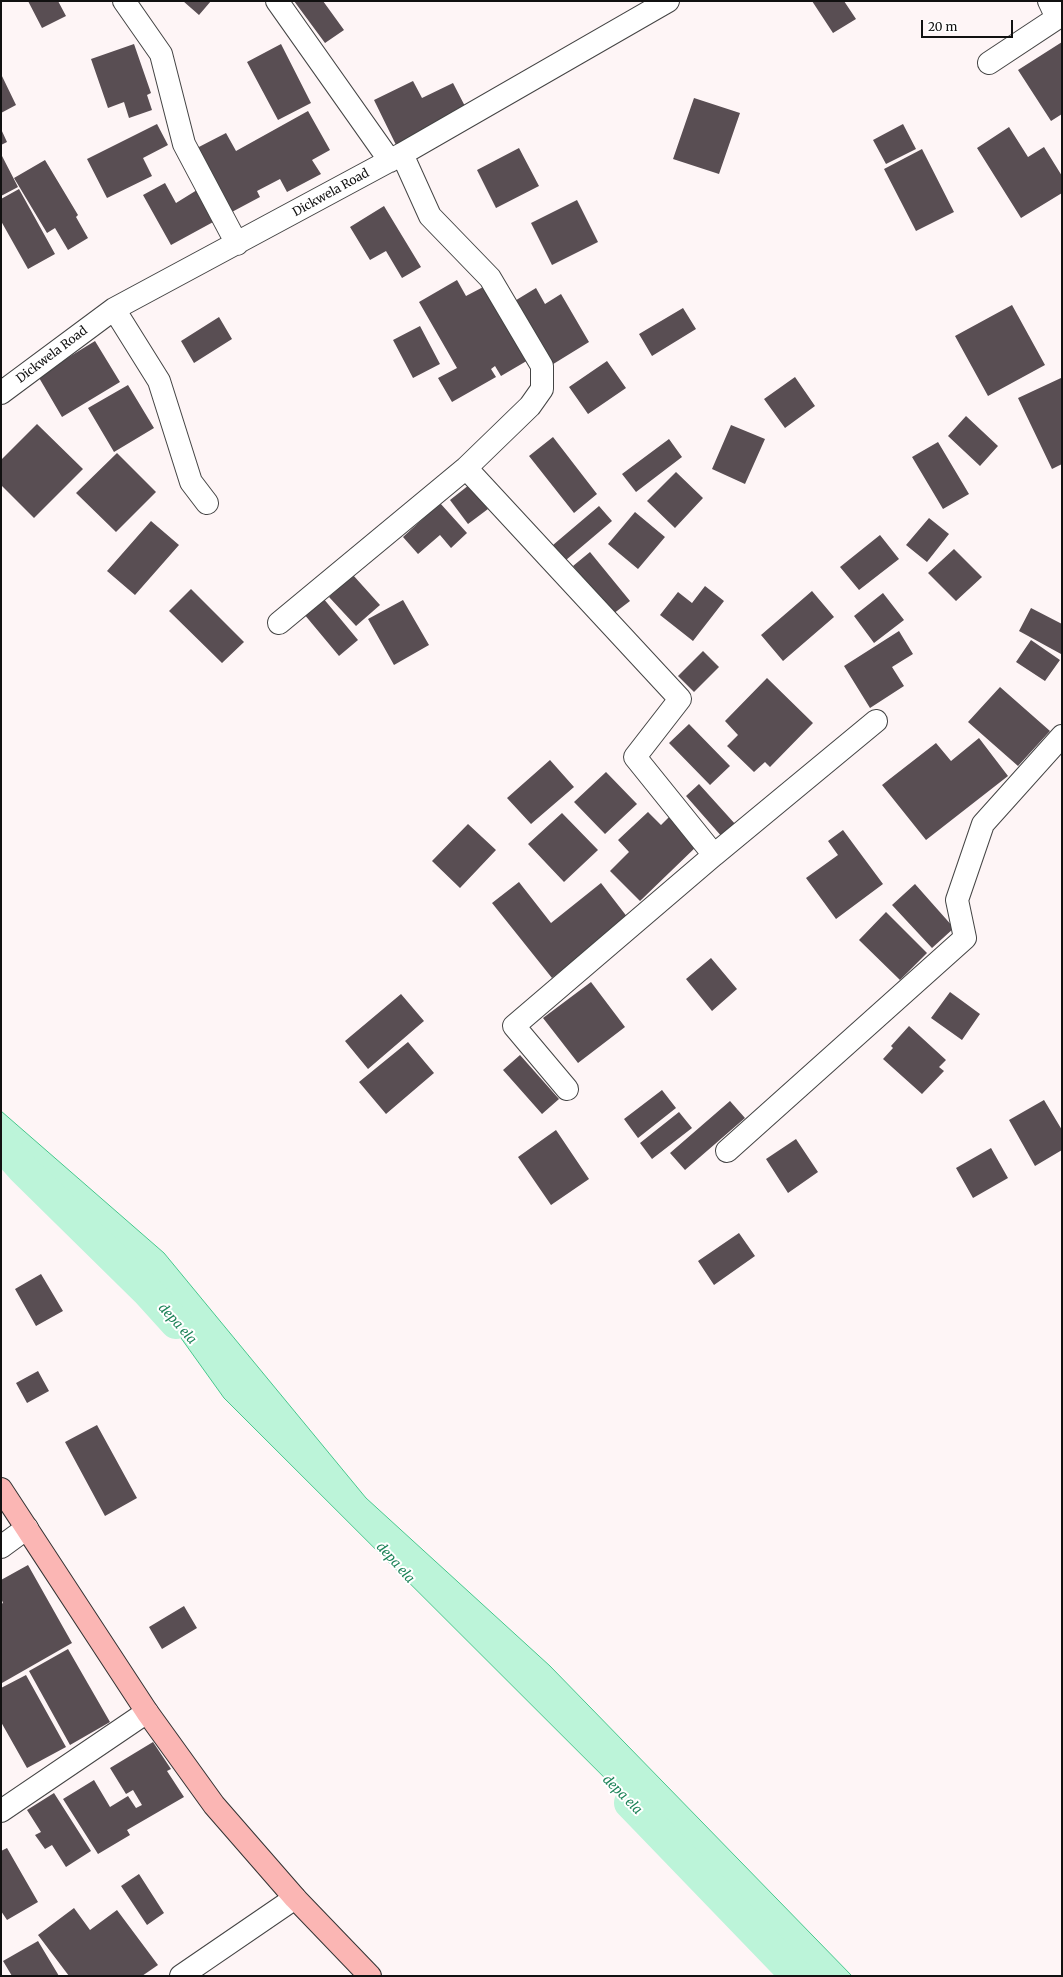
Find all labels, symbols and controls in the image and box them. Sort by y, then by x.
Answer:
scale bar [923,12,1015,38]
text: 20 m [928,19,957,34]
street label: Dickwela Road [290,166,372,220]
street label: Dickwela Road [14,324,90,386]
water label: depa ela [155,1300,199,1348]
water label: depa ela [373,1539,417,1587]
water label: depa ela [599,1772,645,1818]

